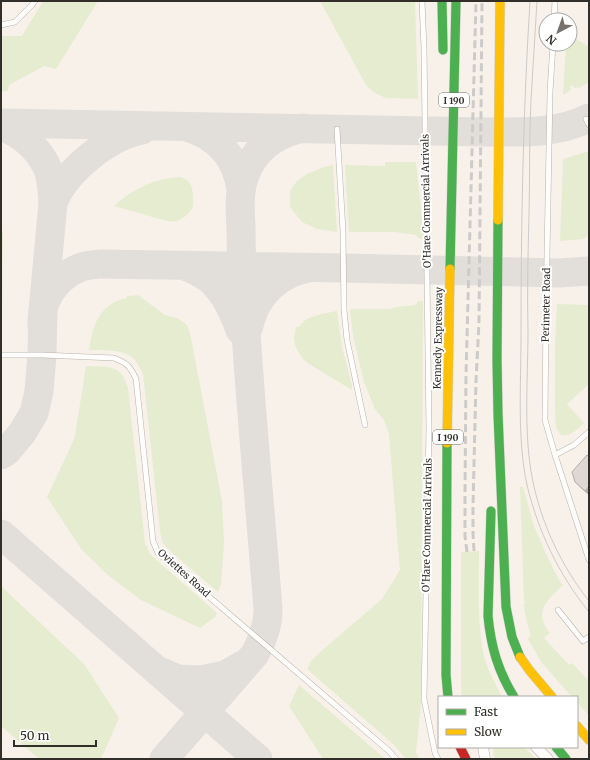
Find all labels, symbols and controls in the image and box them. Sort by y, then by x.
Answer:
north arrow [538,12,578,52]
text: N [543,31,559,48]
road number: I 190 [439,93,469,107]
street label: O'Hare Commercial Arrivals [418,134,434,268]
street label: Perimeter Road [539,268,553,342]
street label: Kennedy Expressway [431,287,445,389]
road number: I 190 [433,430,463,444]
street label: O'Hare Commercial Arrivals [419,458,435,592]
street label: Oviettes Road [155,546,213,600]
legend [438,696,578,748]
text: Fast [474,704,498,719]
scale bar [14,722,96,748]
text: Slow [474,724,503,739]
text: 50 m [20,728,49,743]

